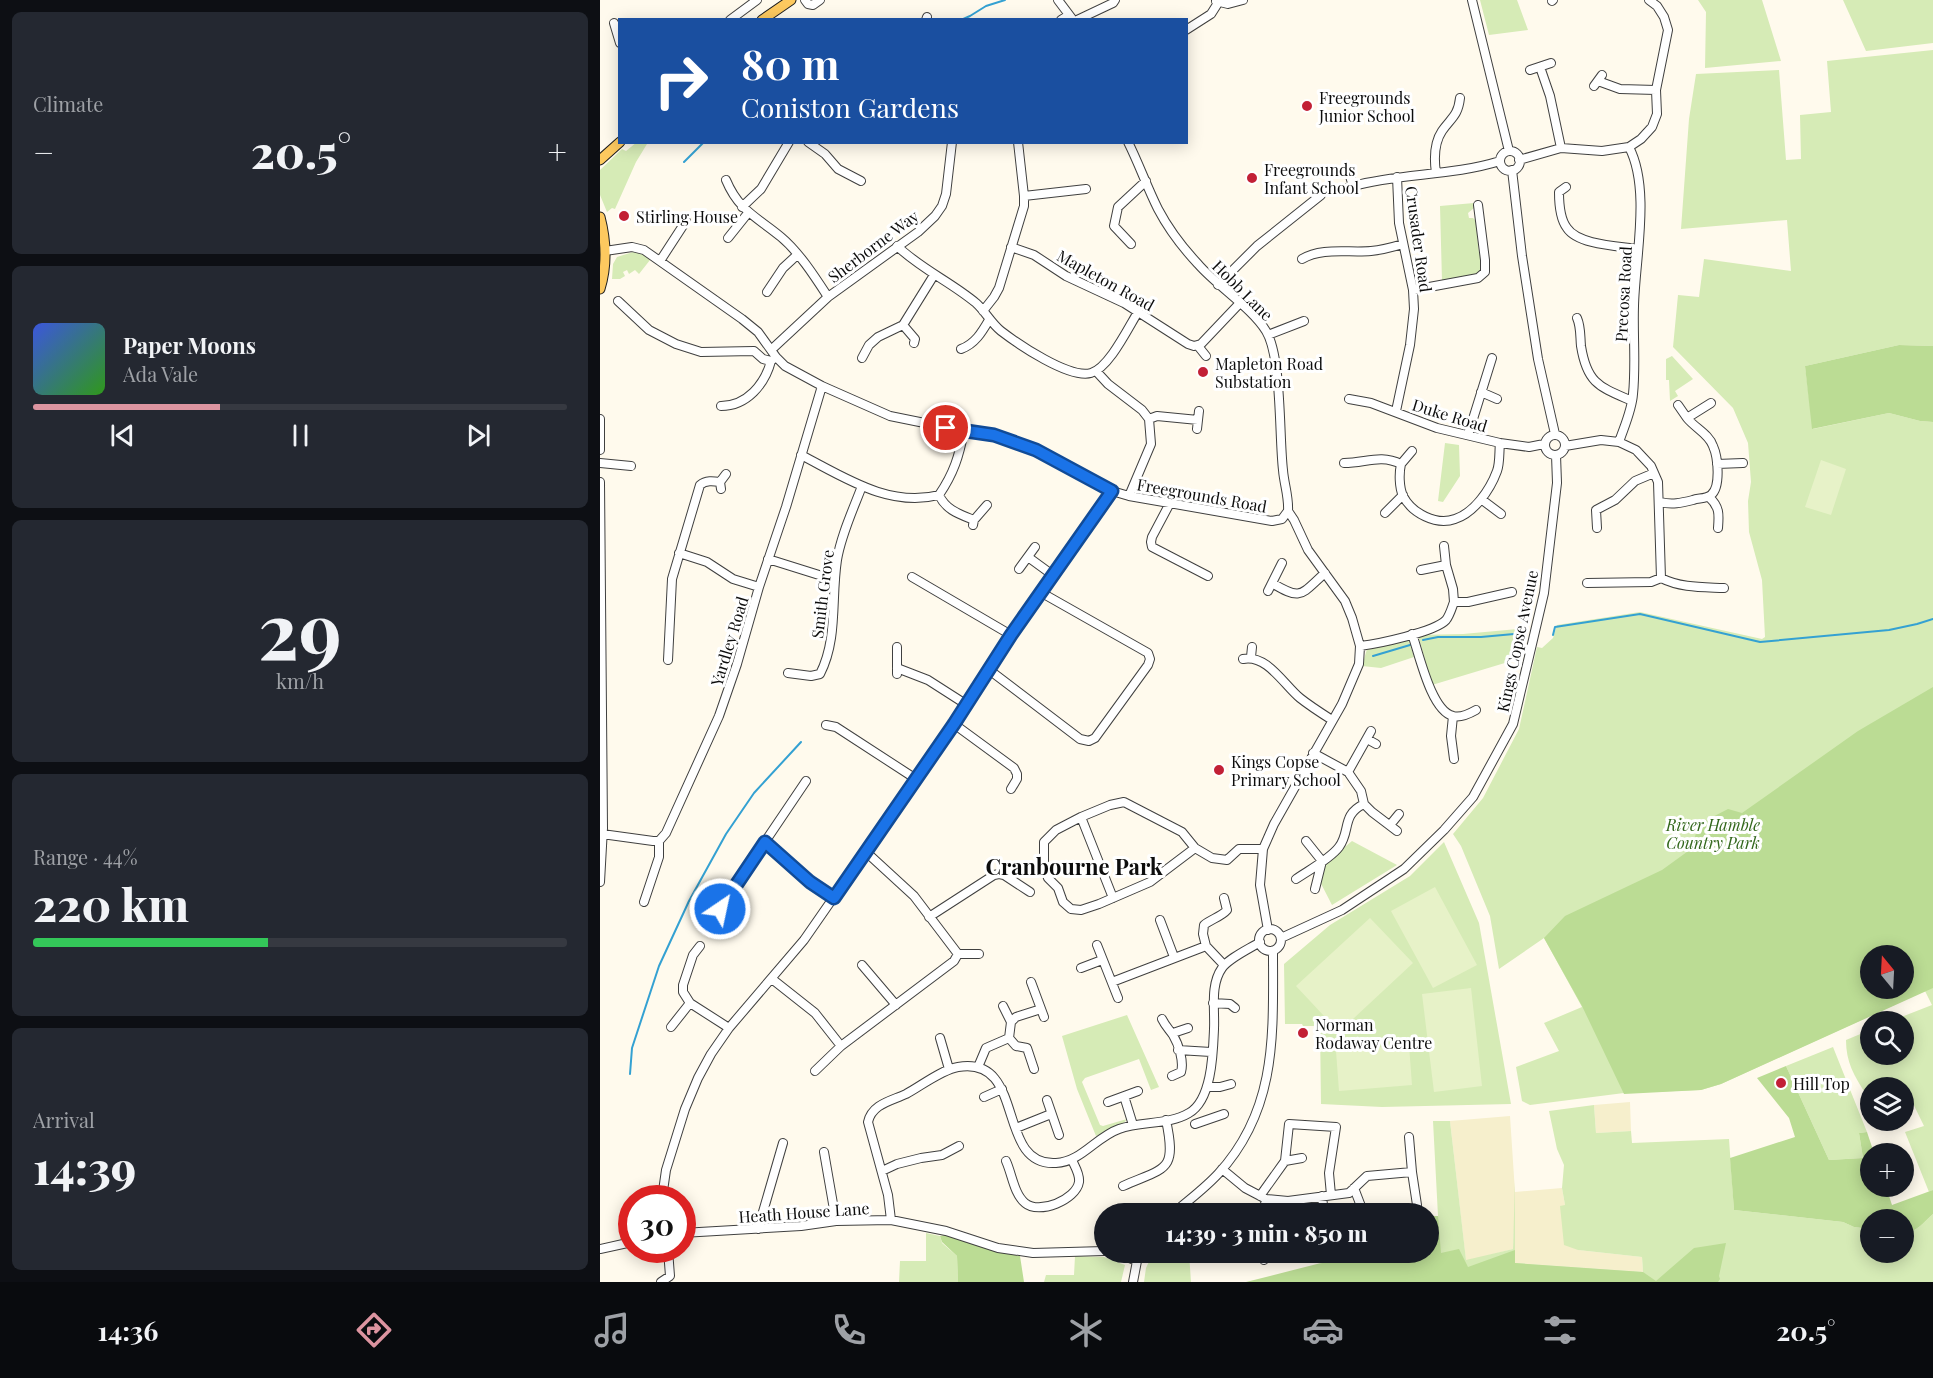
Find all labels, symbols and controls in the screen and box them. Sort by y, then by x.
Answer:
text: 80 m [741,35,839,91]
icon: right [642,42,720,120]
place label: Freegrounds Junior School [1318,87,1415,126]
text: Coniston Gardens [741,89,959,125]
text: Climate [33,90,103,117]
marker: Freegrounds Junior School [1300,99,1314,113]
text: 20.5° [251,120,351,180]
text: − [33,129,54,173]
text: + [548,129,567,173]
place label: Freegrounds Infant School [1264,159,1359,198]
marker: Freegrounds Infant School [1245,171,1259,185]
street label: Crusader Road [1401,185,1437,293]
street label: Sherborne Way [823,205,923,287]
place label: Stirling House [636,206,738,227]
marker: Stirling House [617,209,631,223]
street label: Mapleton Road [1054,245,1158,315]
street label: Precosa Road [1610,245,1636,343]
street label: Hobb Lane [1208,255,1278,325]
text: Paper Moons [123,330,256,360]
place label: Mapleton Road Substation [1215,353,1323,392]
text: Ada Vale [123,360,198,387]
marker: Mapleton Road Substation [1196,365,1210,379]
street label: Duke Road [1410,394,1490,436]
pin [920,402,971,453]
icon: arrive [929,411,962,444]
icon: previous [106,419,139,452]
icon: pause [284,419,317,452]
icon: next [462,419,495,452]
street label: Freegrounds Road [1135,473,1269,517]
street label: Smith Grove [806,549,838,639]
street label: Kings Copse Avenue [1492,568,1542,714]
text: 29 [258,576,342,680]
street label: Yardley Road [705,594,753,689]
text: km/h [276,667,324,694]
place label: Kings Copse Primary School [1231,751,1341,790]
marker: Kings Copse Primary School [1212,763,1226,777]
park label: River Hamble Country Park [1665,814,1760,853]
text: Range · 44% [33,843,138,870]
district label: Cranbourne Park [985,851,1163,881]
text: 220 km [33,873,189,933]
position arrow [688,877,752,941]
north arrow [1860,945,1914,999]
map controls [1860,945,1914,1263]
button: search [1860,1011,1914,1065]
place label: Norman Rodaway Centre [1315,1014,1432,1053]
marker: Norman Rodaway Centre [1296,1026,1310,1040]
place label: Hill Top [1793,1073,1850,1094]
marker: Hill Top [1774,1076,1788,1090]
button: layers [1860,1077,1914,1131]
text: Arrival [33,1106,95,1133]
text: 14:39 [33,1136,136,1196]
button: + [1860,1143,1914,1197]
speed limit sign: 30 [618,1185,696,1263]
street label: Heath House Lane [738,1197,870,1227]
button: − [1860,1209,1914,1263]
text: 14:39 · 3 min · 850 m [1166,1218,1367,1248]
icon: directions [353,1309,395,1351]
icon: music [591,1309,633,1351]
icon: phone [828,1309,870,1351]
icon: climate [1065,1309,1107,1351]
icon: car [1302,1309,1344,1351]
icon: filters [1539,1309,1581,1351]
text: 14:36 [98,1312,158,1348]
text: 20.5° [1776,1312,1835,1348]

